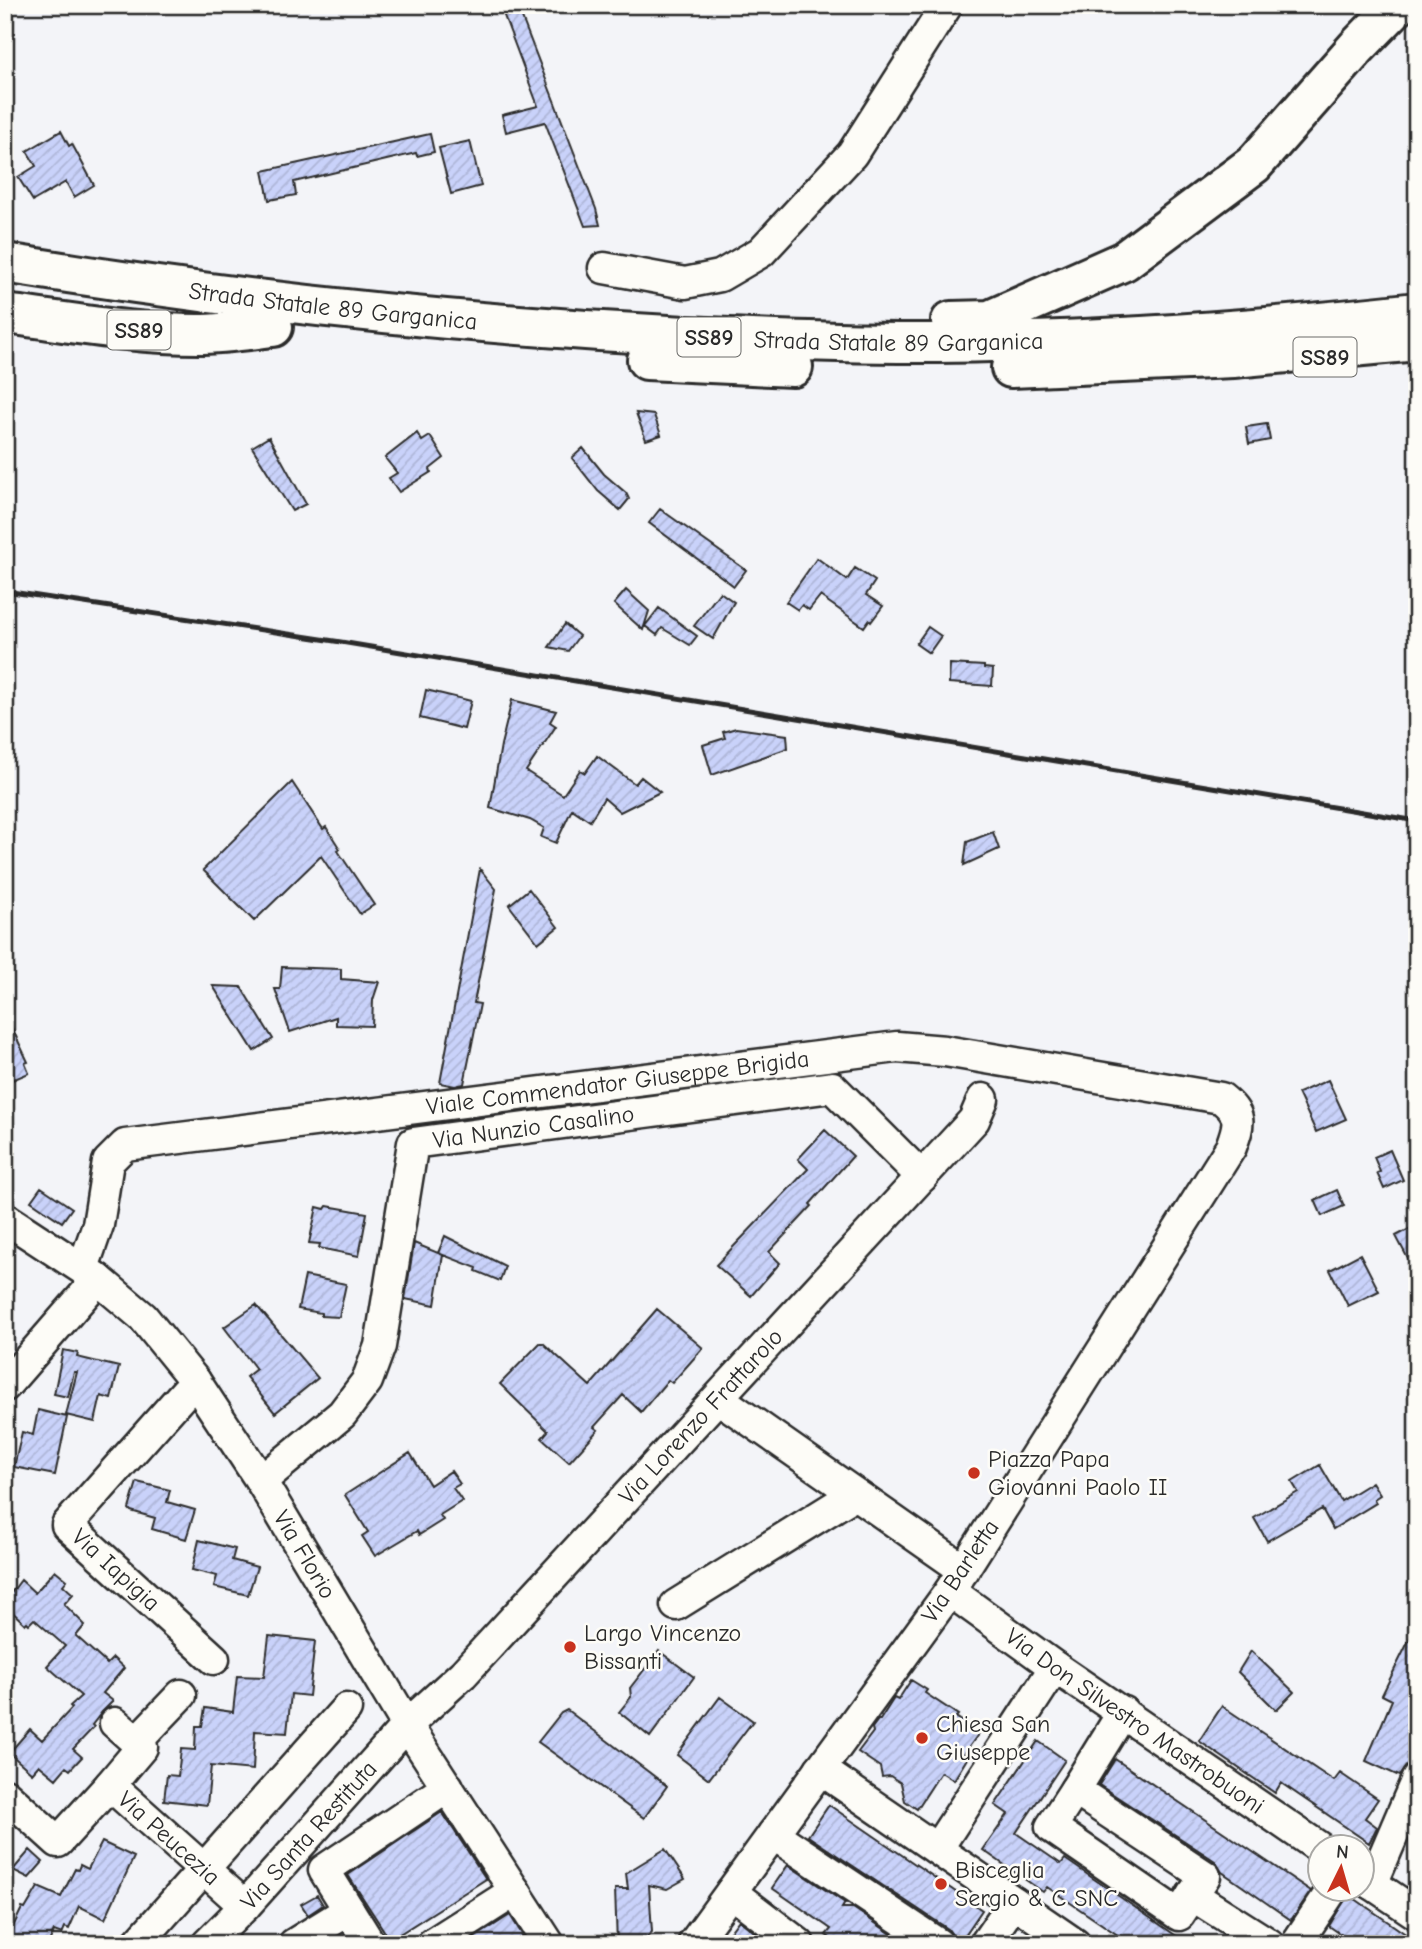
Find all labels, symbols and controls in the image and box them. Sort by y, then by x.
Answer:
street label: Strada Statale 89 Garganica [187,276,478,336]
road number: SS89 [108,310,170,350]
road number: SS89 [678,318,740,356]
street label: Strada Statale 89 Garganica [753,325,1044,357]
road number: SS89 [1294,338,1356,376]
street label: Viale Commendator Giuseppe Brigida [425,1044,811,1121]
street label: Via Nunzio Casalino [431,1100,636,1154]
street label: Via Lorenzo Frattarolo [613,1323,789,1510]
place label: Piazza Papa Giovanni Paolo II [988,1445,1167,1501]
marker: Piazza Papa Giovanni Paolo II [966,1465,982,1481]
street label: Via Florio [268,1505,342,1604]
street label: Via Barletta [915,1514,1005,1628]
street label: Via Iapigia [66,1523,166,1617]
place label: Largo Vincenzo Bissanti [584,1619,741,1675]
street label: Via Don Silvestro Mastrobuoni [1000,1622,1270,1820]
marker: Largo Vincenzo Bissanti [562,1639,578,1655]
place label: Chiesa San Giuseppe [936,1710,1050,1766]
marker: Chiesa San Giuseppe [914,1730,930,1746]
street label: Via Santa Restituta [235,1755,382,1915]
street label: Via Peucezia [112,1785,226,1891]
north arrow [1306,1834,1376,1904]
text: N [1335,1841,1350,1864]
place label: Bisceglia Sergio & C SNC [955,1856,1118,1912]
marker: Bisceglia Sergio & C SNC [933,1876,949,1892]

